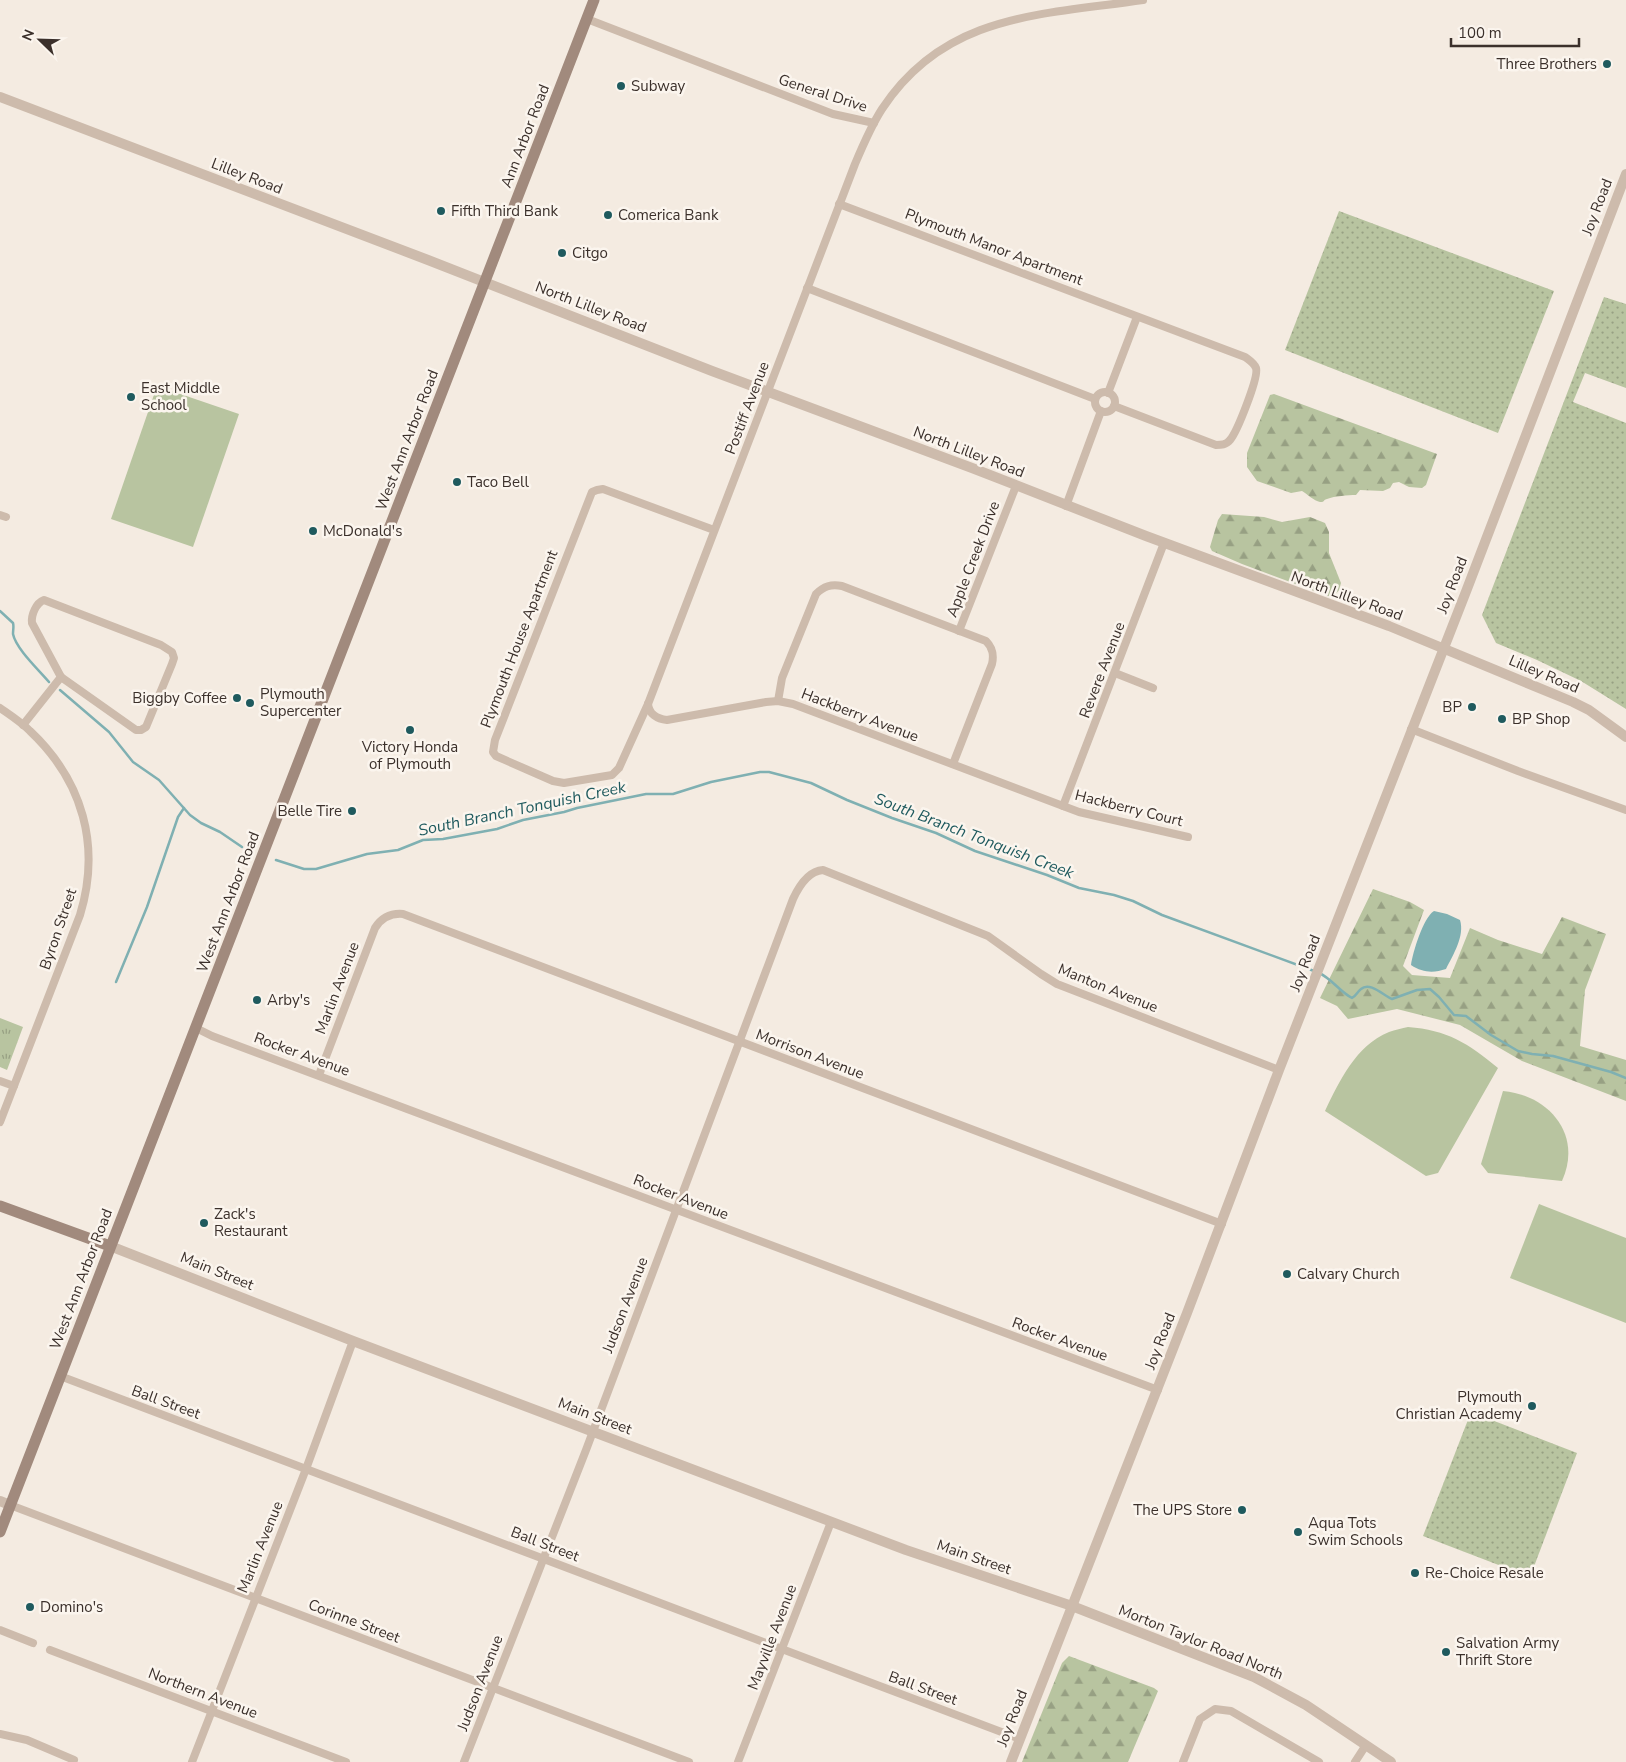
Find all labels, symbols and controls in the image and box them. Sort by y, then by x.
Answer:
north arrow [15,15,65,65]
scale bar [1451,15,1578,47]
text: 100 m [1458,23,1502,43]
text: N [18,27,39,44]
place label: Three Brothers [1496,54,1597,74]
marker: Three Brothers [1601,58,1613,70]
street label: General Drive [776,69,870,117]
place label: Subway [631,76,686,96]
marker: Subway [615,80,627,92]
street label: Ann Arbor Road [496,81,554,191]
street label: Lilley Road [209,153,285,199]
street label: Joy Road [1577,176,1617,239]
place label: Fifth Third Bank [451,201,558,221]
street label: Plymouth Manor Apartment [902,204,1086,290]
marker: Fifth Third Bank [435,205,447,217]
place label: Comerica Bank [618,205,719,225]
marker: Comerica Bank [602,209,614,221]
place label: Citgo [572,243,608,263]
marker: Citgo [556,247,568,259]
street label: North Lilley Road [533,277,649,337]
street label: Postiff Avenue [720,359,774,457]
street label: West Ann Arbor Road [371,367,443,513]
place label: East Middle School [141,378,220,415]
marker: East Middle School [125,391,137,403]
street label: North Lilley Road [911,422,1027,482]
place label: Taco Bell [467,472,529,492]
marker: Taco Bell [451,476,463,488]
street label: Apple Creek Drive [942,498,1004,620]
place label: McDonald's [323,521,402,541]
marker: McDonald's [307,525,319,537]
street label: Plymouth House Apartment [476,546,562,731]
street label: Joy Road [1432,554,1472,617]
street label: North Lilley Road [1288,566,1406,626]
street label: Revere Avenue [1074,619,1130,721]
street label: Lilley Road [1506,650,1582,698]
street label: Hackberry Avenue [798,683,922,747]
place label: Plymouth Supercenter [260,684,342,721]
place label: Biggby Coffee [132,688,227,708]
marker: Biggby Coffee [231,692,243,704]
marker: Plymouth Supercenter [244,697,256,709]
place label: BP [1442,697,1462,717]
marker: BP [1466,701,1478,713]
place label: BP Shop [1512,709,1571,729]
marker: BP Shop [1496,713,1508,725]
marker: Victory Honda of Plymouth [404,724,416,736]
place label: Victory Honda of Plymouth [361,737,458,774]
water label: South Branch Tonquish Creek [416,776,629,842]
street label: Hackberry Court [1073,785,1186,831]
water label: South Branch Tonquish Creek [871,788,1078,885]
place label: Belle Tire [277,801,342,821]
marker: Belle Tire [346,805,358,817]
street label: West Ann Arbor Road [192,829,264,975]
street label: Byron Street [35,885,81,972]
street label: Joy Road [1285,932,1325,995]
street label: Marlin Avenue [310,939,364,1037]
street label: Manton Avenue [1055,959,1161,1017]
place label: Arby's [267,990,310,1010]
marker: Arby's [251,994,263,1006]
street label: Morrison Avenue [753,1024,867,1084]
street label: Rocker Avenue [251,1027,353,1081]
street label: Rocker Avenue [630,1170,732,1224]
place label: Zack's Restaurant [214,1204,288,1241]
street label: West Ann Arbor Road [45,1206,117,1352]
marker: Zack's Restaurant [198,1217,210,1229]
street label: Main Street [177,1247,257,1295]
street label: Judson Avenue [597,1254,652,1357]
place label: Calvary Church [1297,1264,1400,1284]
marker: Calvary Church [1281,1268,1293,1280]
street label: Joy Road [1140,1310,1180,1373]
street label: Rocker Avenue [1009,1312,1111,1366]
street label: Ball Street [129,1380,204,1424]
place label: Plymouth Christian Academy [1395,1387,1522,1424]
street label: Main Street [555,1393,635,1440]
marker: Plymouth Christian Academy [1526,1400,1538,1412]
street label: Marlin Avenue [232,1498,288,1596]
place label: The UPS Store [1133,1500,1232,1520]
marker: The UPS Store [1236,1504,1248,1516]
place label: Aqua Tots Swim Schools [1308,1513,1403,1550]
street label: Ball Street [508,1522,583,1566]
marker: Aqua Tots Swim Schools [1292,1526,1304,1538]
street label: Main Street [934,1535,1015,1579]
place label: Re-Choice Resale [1425,1563,1544,1583]
marker: Re-Choice Resale [1409,1567,1421,1579]
street label: Mayville Avenue [743,1581,801,1693]
street label: Corinne Street [305,1594,403,1648]
place label: Domino's [40,1597,103,1617]
street label: Morton Taylor Road North [1116,1600,1286,1684]
marker: Domino's [24,1601,36,1613]
street label: Judson Avenue [452,1632,507,1735]
place label: Salvation Army Thrift Store [1456,1633,1559,1670]
marker: Salvation Army Thrift Store [1440,1646,1452,1658]
street label: Northern Avenue [145,1663,261,1723]
street label: Ball Street [886,1666,961,1710]
street label: Joy Road [992,1687,1032,1750]

